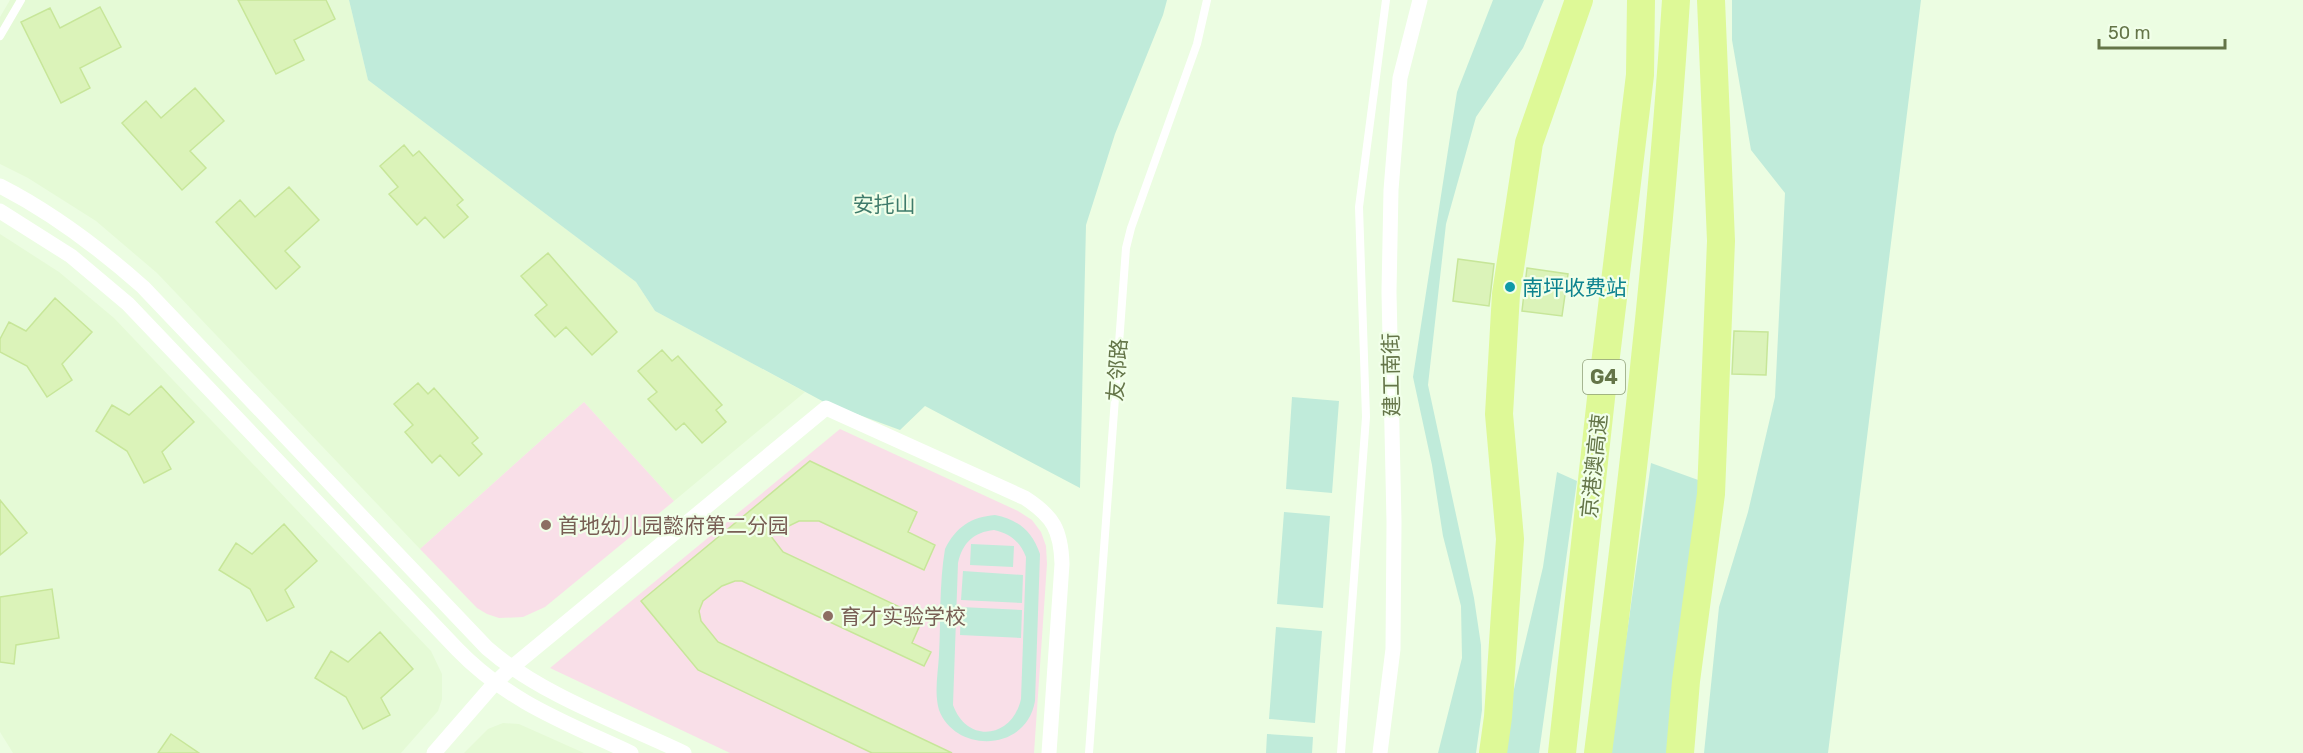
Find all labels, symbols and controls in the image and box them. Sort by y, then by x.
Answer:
scale bar [2099,12,2225,50]
text: 50 m [2108,22,2151,44]
park label: 安托山 [853,192,916,217]
place label: 南坪收费站 [1522,275,1627,300]
marker: 南坪收费站 [1503,280,1517,294]
street label: 建工南街 [1378,333,1404,417]
street label: 友邻路 [1102,338,1132,402]
road number: G4 [1583,360,1625,394]
street label: 京港澳高速 [1576,412,1612,520]
place label: 首地幼儿园懿府第二分园 [558,513,789,538]
marker: 首地幼儿园懿府第二分园 [539,518,553,532]
place label: 育才实验学校 [840,604,966,629]
marker: 育才实验学校 [821,609,835,623]

